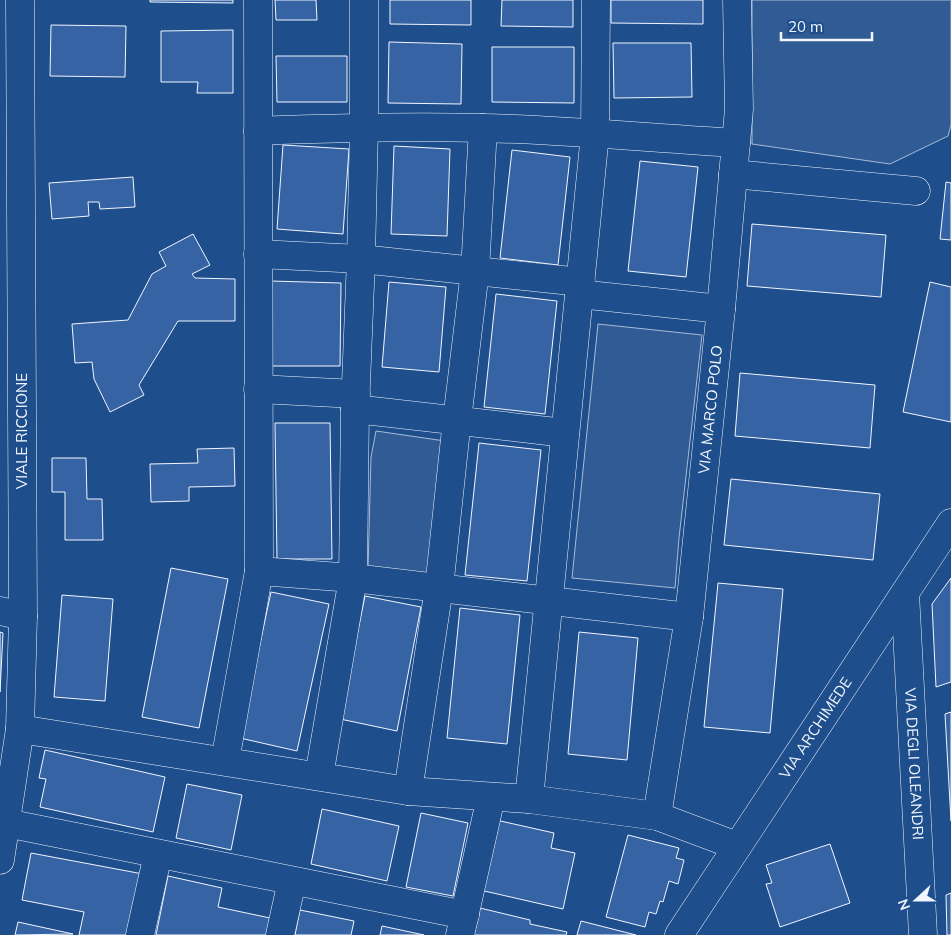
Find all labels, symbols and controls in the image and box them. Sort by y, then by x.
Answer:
scale bar [781,10,872,42]
text: 20 m [788,17,823,36]
street label: VIA MARCO POLO [694,344,726,475]
street label: VIALE RICCIONE [12,373,31,489]
street label: VIA ARCHIMEDE [775,673,856,782]
street label: VIA DEGLI OLEANDRI [901,687,928,840]
north arrow [891,875,941,925]
text: N [894,896,914,913]

